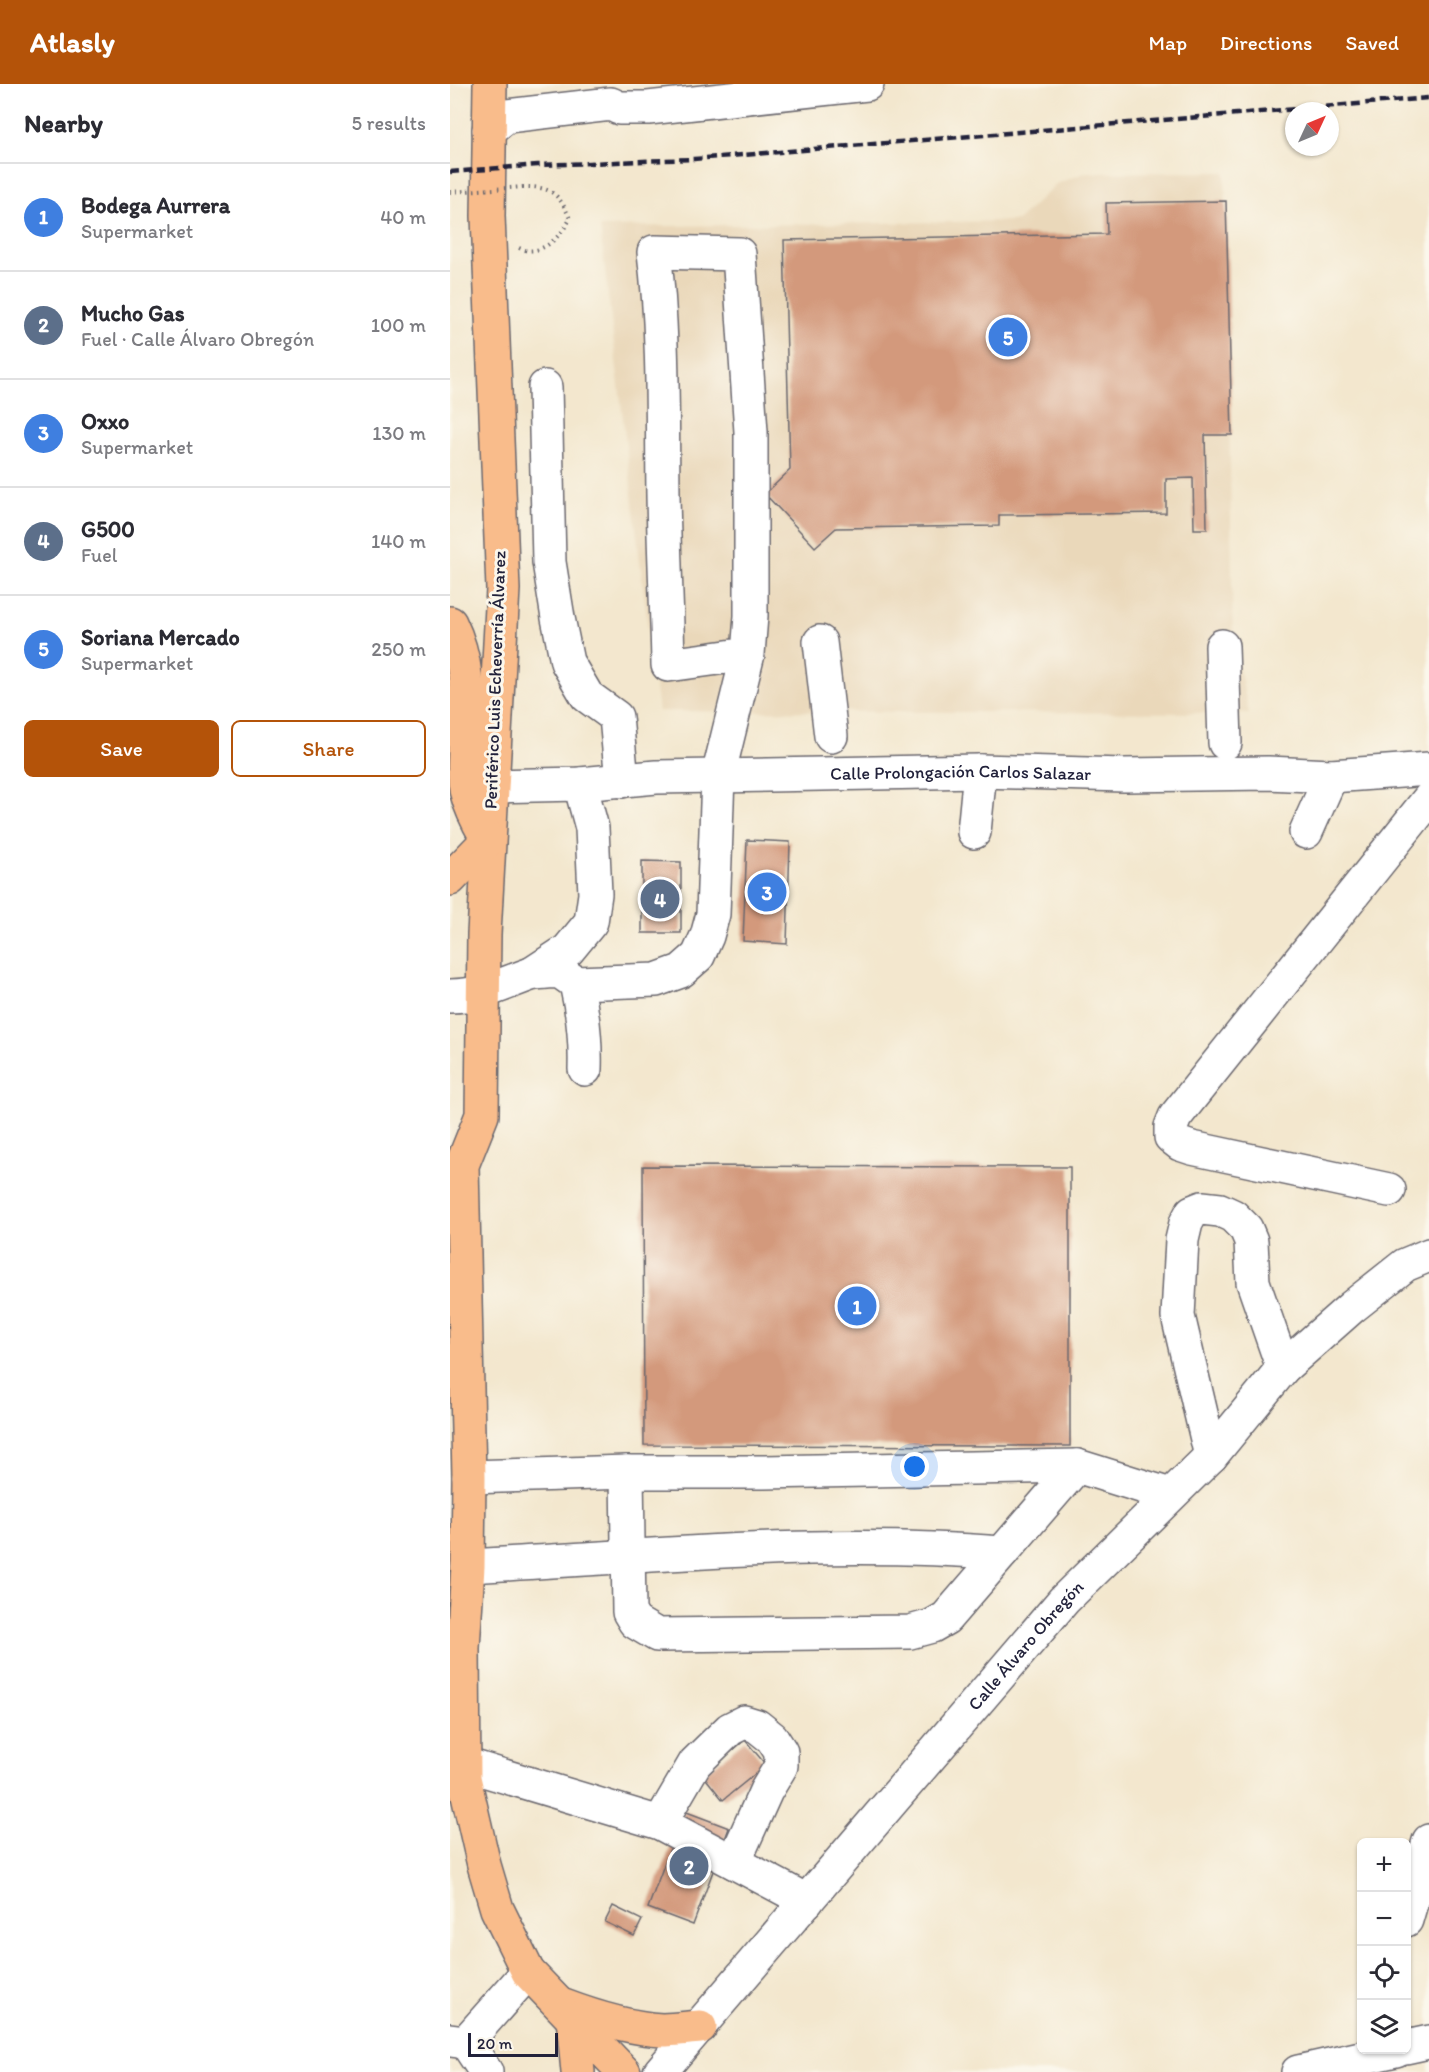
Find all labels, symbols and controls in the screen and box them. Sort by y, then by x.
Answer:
text: Atlasly [30,25,115,59]
text: Map [1149,30,1187,55]
text: Directions [1220,30,1312,55]
text: Saved [1345,30,1399,55]
north arrow [1285,102,1339,156]
text: Nearby [24,107,103,139]
text: 5 results [352,111,426,135]
text: Bodega Aurrera [81,192,230,219]
text: 1 [39,205,48,229]
text: 40 m [380,205,426,229]
text: Supermarket [81,219,193,243]
text: Mucho Gas [81,300,185,327]
text: 2 [38,313,49,337]
text: 100 m [371,313,426,337]
pin: 5 [988,314,1028,360]
text: Fuel · Calle Álvaro Obregón [81,327,314,351]
text: Oxxo [81,408,129,435]
text: 3 [38,421,49,445]
text: 130 m [372,421,426,445]
text: Supermarket [81,435,193,459]
text: G500 [81,516,135,543]
text: 4 [37,529,50,553]
text: 140 m [371,529,426,553]
text: Fuel [81,543,117,567]
street label: Periférico Luis Echeverría Álvarez [479,550,511,810]
text: Soriana Mercado [81,624,240,651]
text: 5 [38,637,49,661]
text: 250 m [371,637,426,661]
text: Supermarket [81,651,193,675]
button: Save [24,720,219,777]
button: Share [231,720,426,777]
street label: Calle Prolongación Carlos Salazar [830,760,1091,785]
pin: 3 [748,870,786,914]
pin: 4 [640,876,680,922]
pin: 1 [838,1284,876,1328]
your location [900,1452,929,1481]
street label: Calle Álvaro Obregón [963,1576,1088,1715]
map controls [1357,1838,1411,2054]
button: + [1357,1838,1411,1892]
pin: 2 [670,1844,708,1888]
button: − [1357,1892,1411,1946]
button: locate [1357,1946,1411,2000]
button: layers [1357,2000,1411,2054]
scale bar [468,2030,558,2058]
text: 20 m [477,2034,512,2053]

